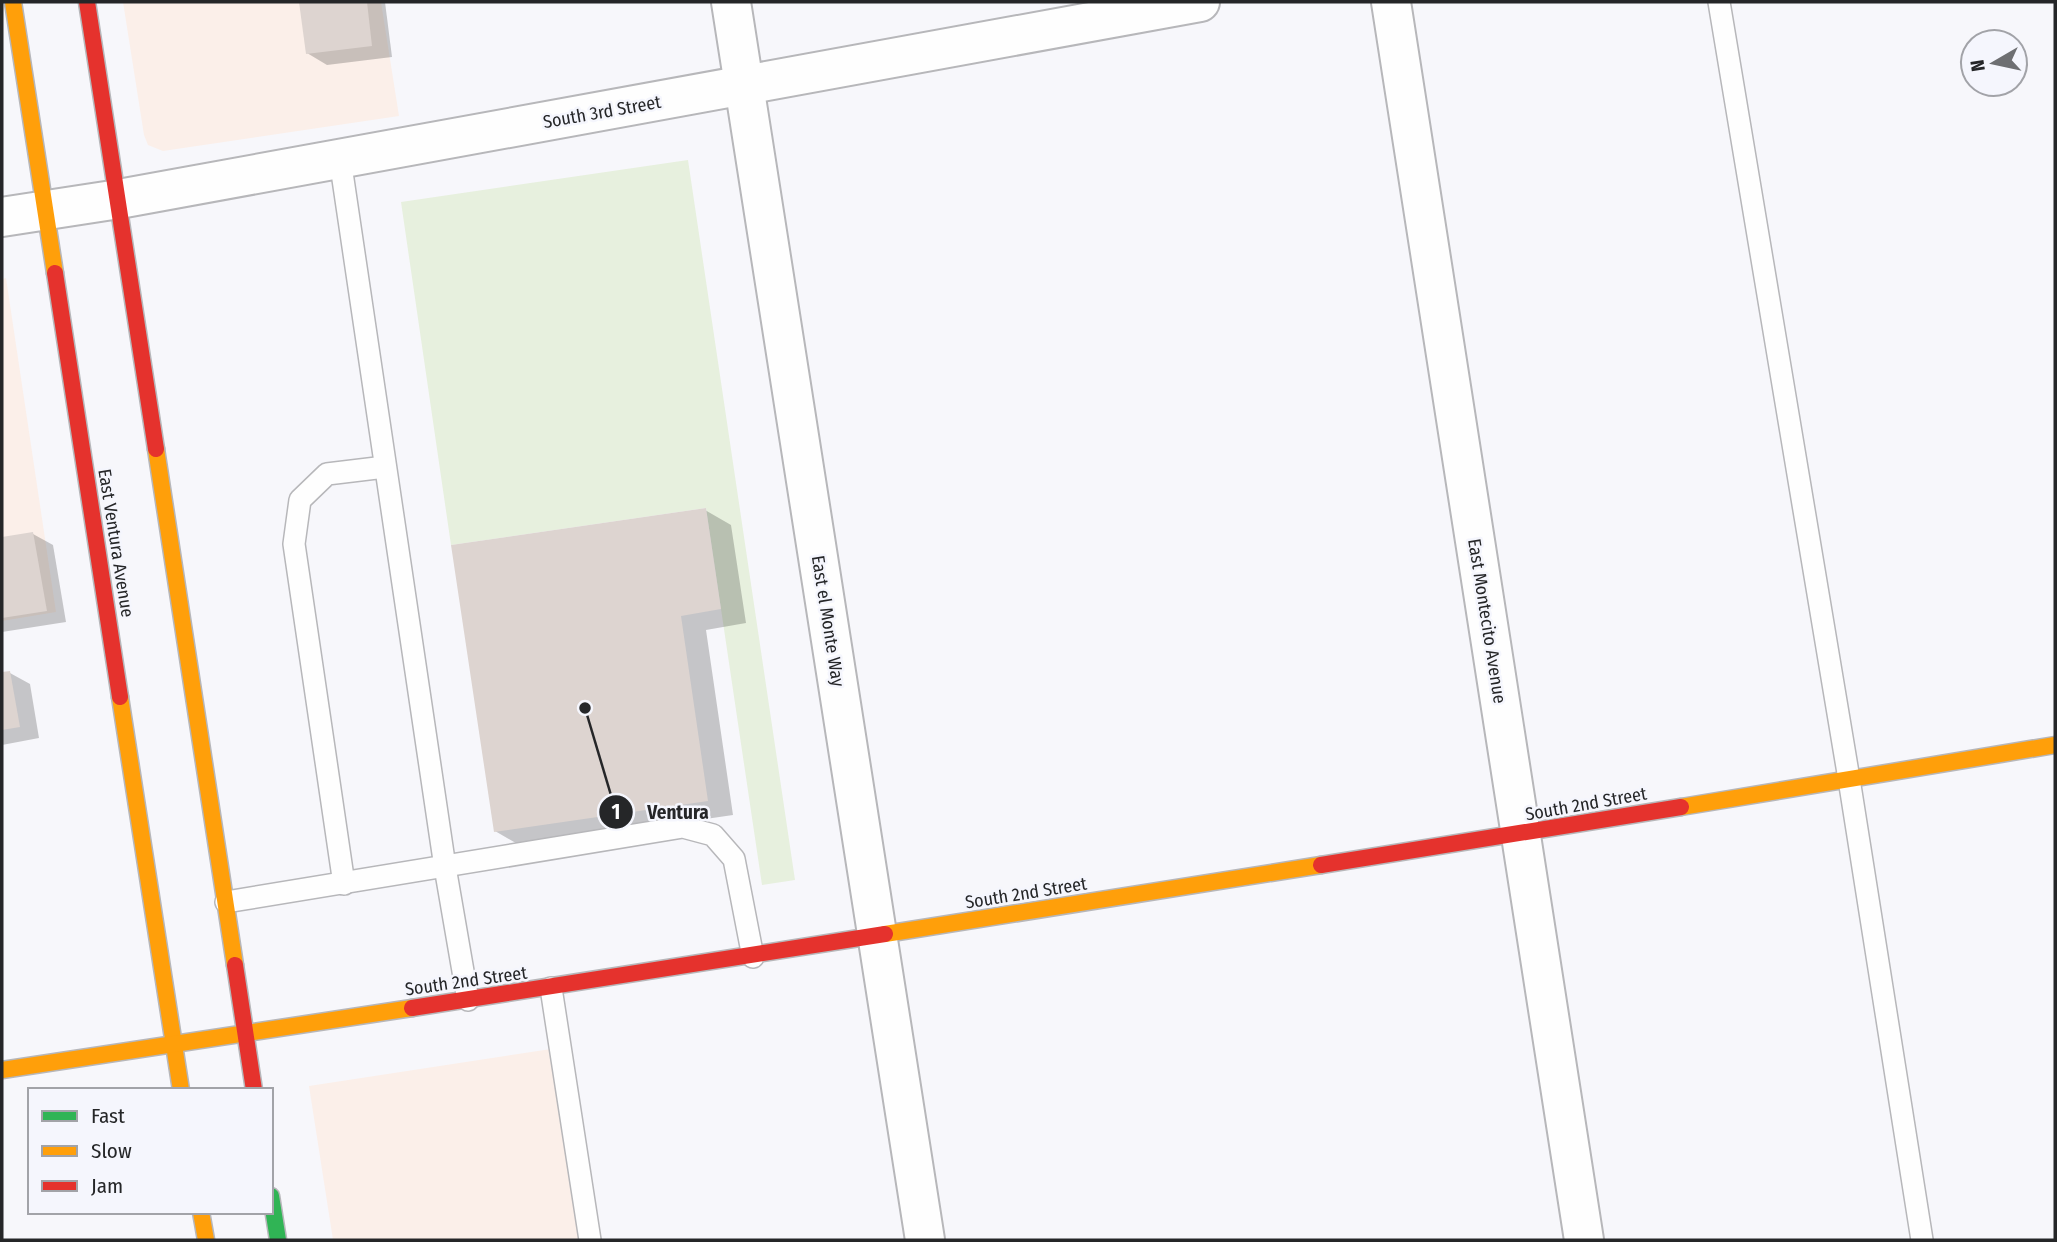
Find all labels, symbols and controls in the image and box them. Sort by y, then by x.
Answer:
north arrow [1959,28,2029,98]
text: N [1965,58,1990,73]
street label: South 3rd Street [541,91,663,133]
street label: East Ventura Avenue [93,467,139,619]
street label: East Montecito Avenue [1463,537,1511,705]
street label: East el Monte Way [807,554,849,688]
street label: South 2nd Street [1524,782,1649,826]
callout: Ventura [599,792,723,832]
text: 1 [612,799,620,825]
text: Ventura [646,801,709,824]
street label: South 2nd Street [964,872,1089,913]
street label: South 2nd Street [404,962,529,1000]
legend [28,1088,273,1214]
text: Fast [91,1103,125,1129]
text: Slow [91,1138,132,1164]
text: Jam [91,1173,123,1199]

